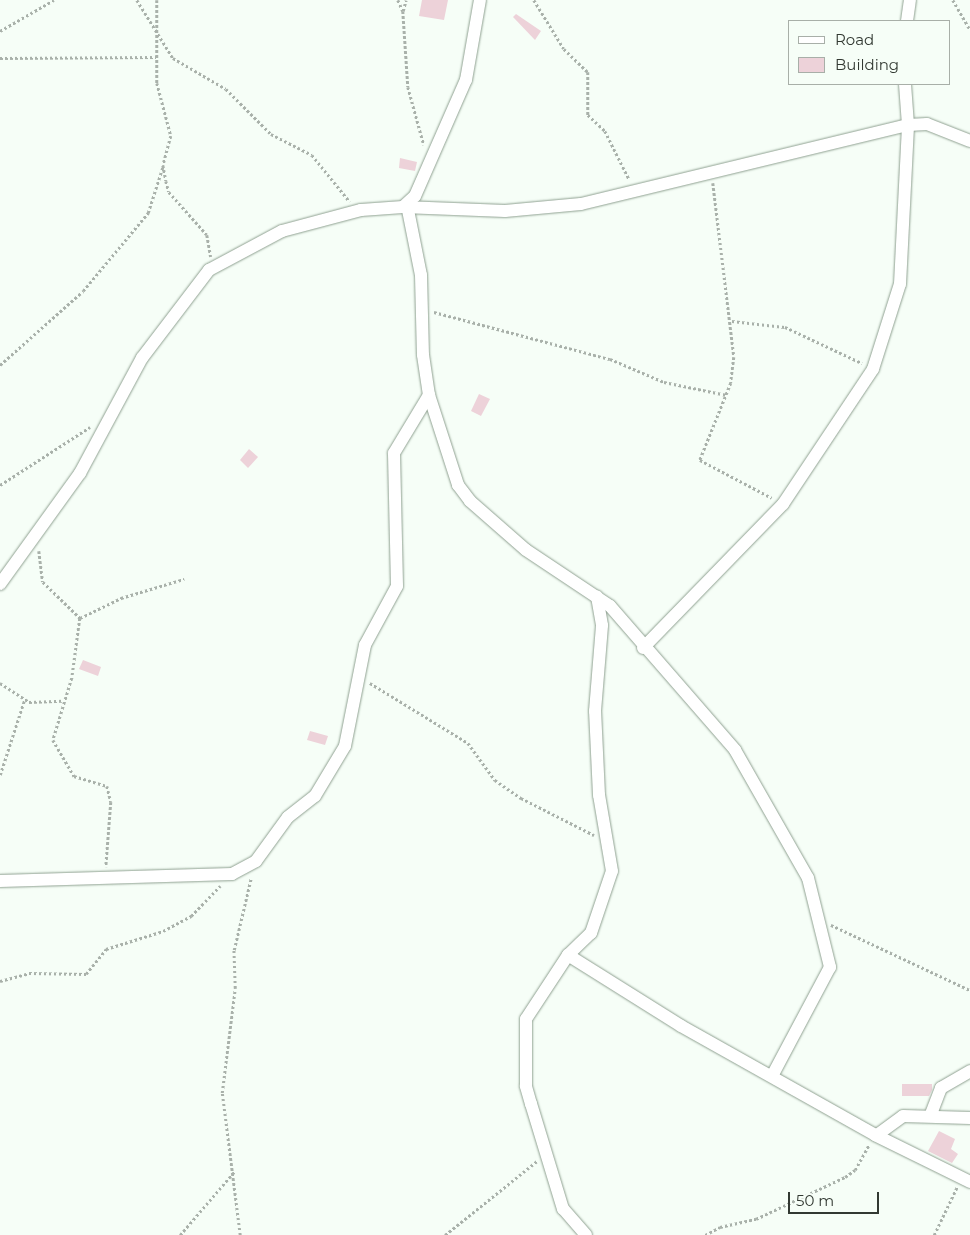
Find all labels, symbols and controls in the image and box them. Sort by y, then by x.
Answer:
legend [788,20,950,85]
text: Road [835,30,874,49]
text: Building [835,55,899,74]
scale bar [790,1182,881,1214]
text: 50 m [796,1191,834,1210]

